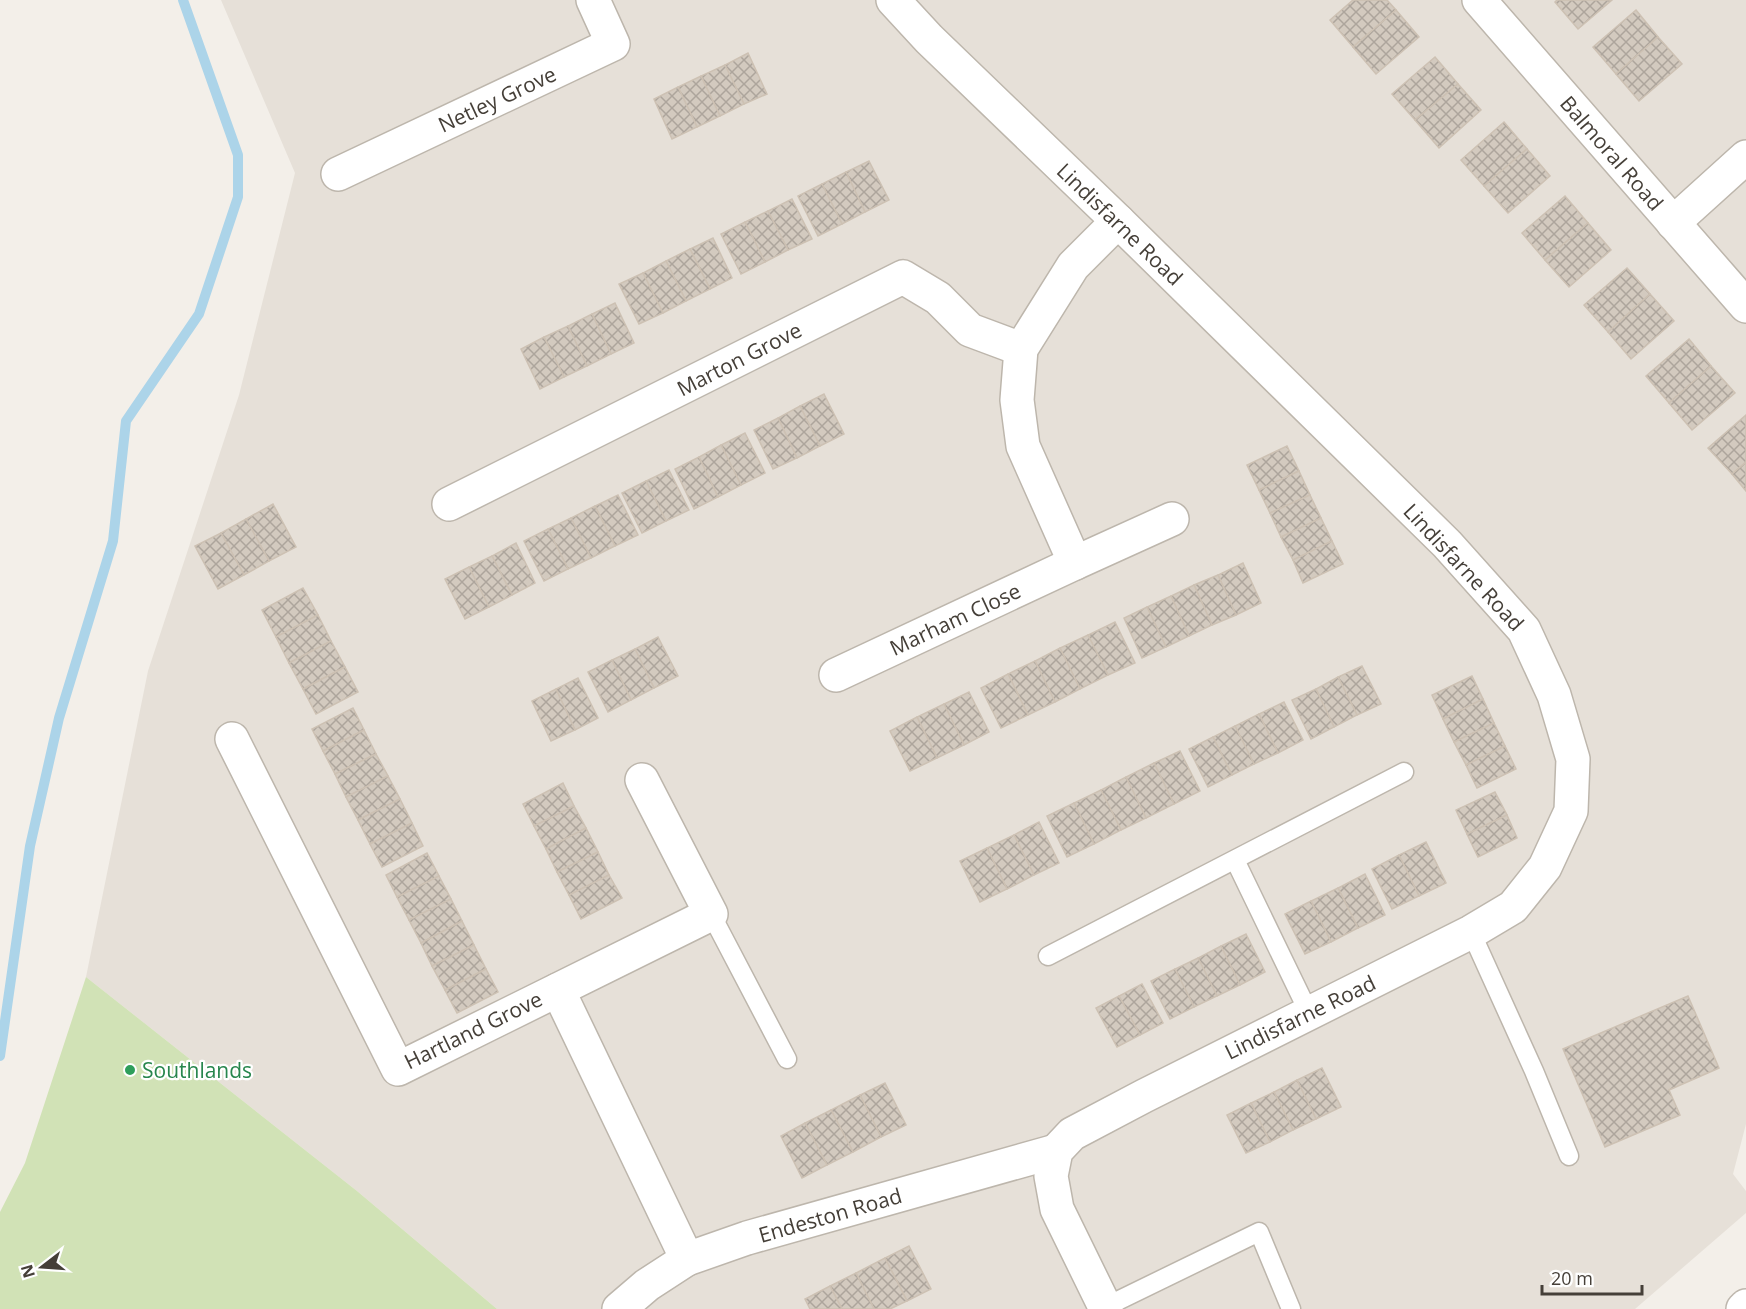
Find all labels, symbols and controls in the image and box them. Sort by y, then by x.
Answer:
street label: Netley Grove [434,59,560,139]
street label: Balmoral Road [1554,90,1670,216]
street label: Lindisfarne Road [1051,157,1189,291]
street label: Marton Grove [672,316,806,402]
street label: Lindisfarne Road [1398,497,1530,637]
street label: Marham Close [885,576,1025,662]
street label: Lindisfarne Road [1220,968,1380,1066]
street label: Hartland Grove [399,985,547,1075]
place label: Southlands [142,1056,252,1084]
marker: Southlands [123,1063,137,1077]
street label: Endeston Road [755,1181,905,1249]
north arrow [12,1237,72,1297]
scale bar [1542,1258,1642,1296]
text: N [15,1262,40,1281]
text: 20 m [1551,1266,1593,1290]

